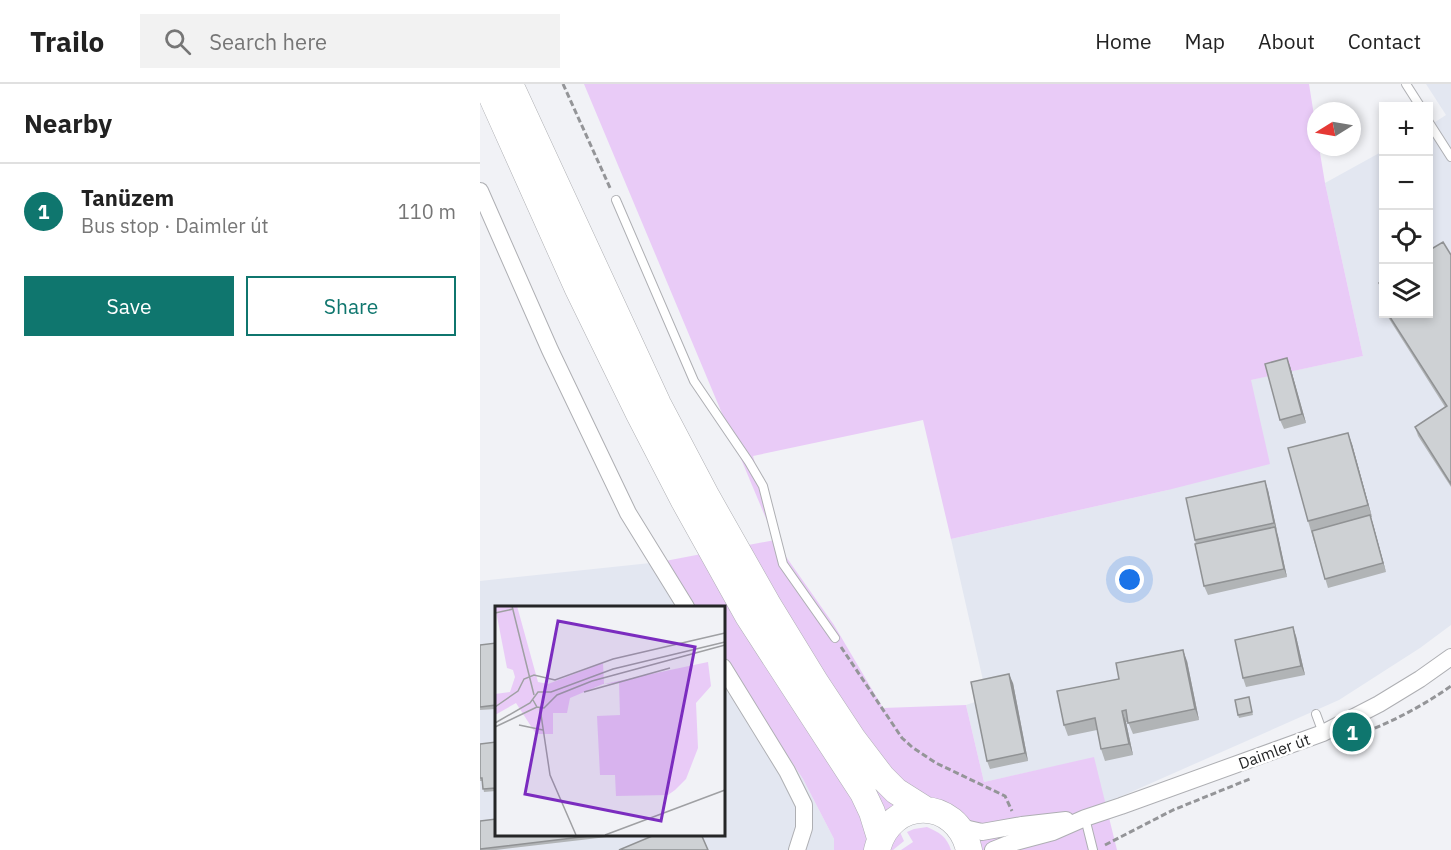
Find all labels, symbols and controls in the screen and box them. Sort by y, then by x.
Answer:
search box [140,14,560,68]
text: Trailo [30,23,104,60]
icon: search [161,25,194,58]
text: Search here [209,27,327,56]
text: Home [1095,27,1152,55]
text: Map [1185,27,1225,55]
text: About [1258,27,1315,55]
text: Contact [1348,27,1421,55]
north arrow [1307,102,1361,156]
map controls [1379,102,1433,318]
button: + [1379,102,1433,156]
text: Nearby [24,106,112,140]
button: − [1379,156,1433,210]
text: Tanüzem [81,183,174,212]
text: 1 [38,198,50,225]
text: 110 m [398,198,456,225]
button: locate [1379,210,1433,264]
text: Bus stop · Daimler út [81,212,269,239]
button: layers [1379,264,1433,318]
button: Save [24,276,234,336]
button: Share [246,276,456,336]
your location [1115,565,1144,594]
inset map [495,606,724,835]
pin: 1 [1332,710,1372,754]
street label: Daimler út [1235,729,1313,773]

